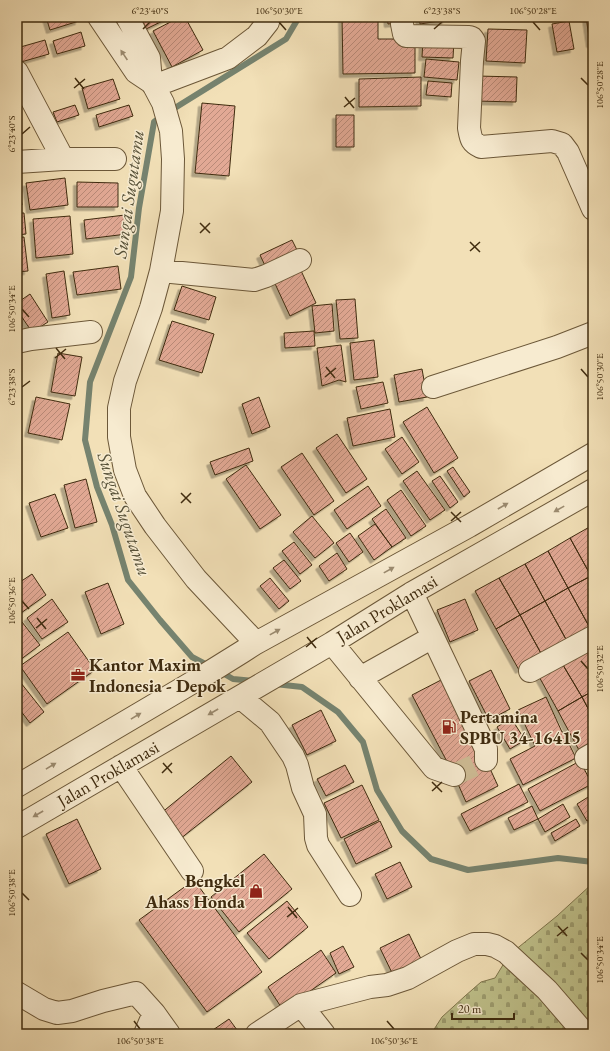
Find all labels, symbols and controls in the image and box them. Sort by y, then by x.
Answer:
text: 6°23'40"S [132,4,169,17]
text: 106°50'30"E [255,4,303,17]
text: 6°23'38"S [424,4,461,17]
text: 106°50'28"E [509,4,557,17]
one-way arrow [120,49,128,60]
text: 106°50'28"E [593,61,606,109]
text: 6°23'40"S [5,115,18,152]
water label: Sungai Sugutamu [107,128,150,261]
text: 106°50'34"E [5,285,18,333]
text: 106°50'30"E [593,353,606,401]
text: 6°23'38"S [5,368,18,405]
water label: Sungai Sugutamu [91,448,157,579]
one-way arrow [497,503,509,510]
one-way arrow [553,506,565,513]
one-way arrow [384,566,395,573]
street label: Jalan Proklamasi [330,569,442,649]
text: 106°50'36"E [5,577,18,625]
one-way arrow [270,629,281,636]
text: 106°50'32"E [593,645,606,693]
place label: Kantor Maxim Indonesia - Depok [89,653,227,697]
office icon: Kantor Maxim Indonesia - Depok [70,667,86,683]
place label: Pertamina SPBU 34-16415 [460,705,581,749]
one-way arrow [207,709,219,716]
one-way arrow [130,712,142,719]
fuel station icon: Pertamina SPBU 34-16415 [441,719,457,735]
street label: Jalan Proklamasi [51,735,163,813]
one-way arrow [45,763,57,770]
one-way arrow [33,811,44,818]
text: 106°50'38"E [5,869,18,917]
place label: Bengkel Ahass Honda [144,869,245,913]
shop icon: Bengkel Ahass Honda [248,883,264,899]
text: 106°50'34"E [593,936,606,984]
scale bar [452,995,514,1021]
text: 20 m [458,1001,482,1017]
text: 106°50'38"E [116,1034,164,1047]
text: 106°50'36"E [370,1034,418,1047]

